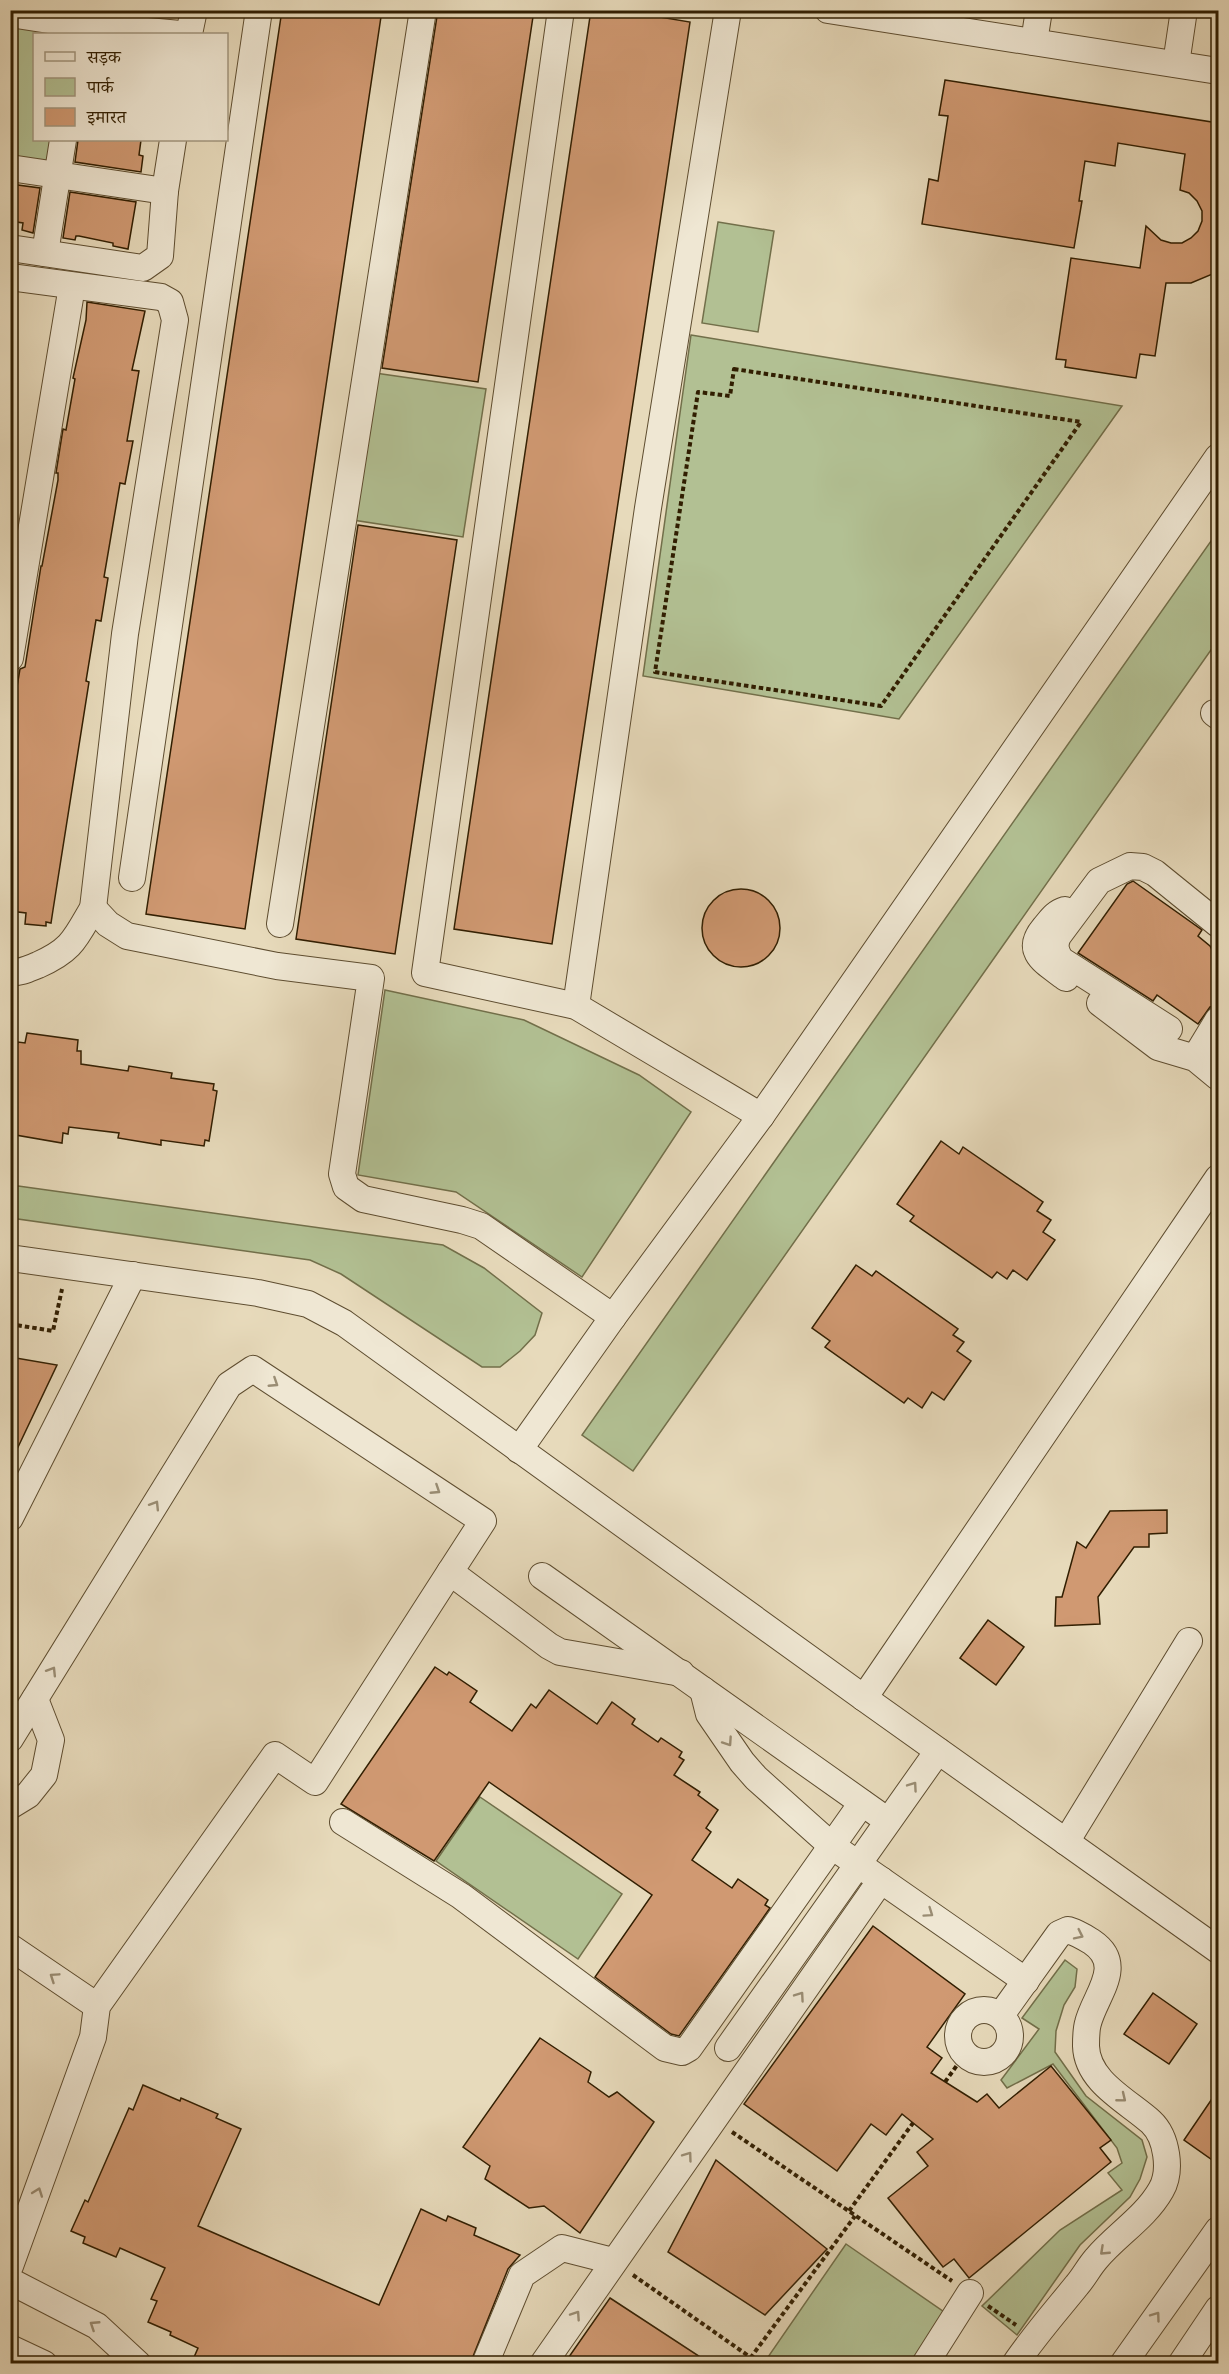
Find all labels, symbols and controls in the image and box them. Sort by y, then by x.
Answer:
legend [33,33,228,141]
text: सड़क [86,46,122,68]
text: पार्क [86,76,115,98]
text: इमारत [86,106,127,128]
one-way arrow [267,1376,278,1387]
one-way arrow [430,1483,441,1494]
one-way arrow [147,1501,159,1511]
one-way arrow [45,1667,57,1677]
one-way arrow [721,1735,732,1746]
one-way arrow [906,1781,917,1792]
one-way arrow [922,1906,933,1917]
one-way arrow [1073,1927,1084,1939]
one-way arrow [49,1973,60,1984]
one-way arrow [793,1992,804,2003]
one-way arrow [1115,2091,1126,2102]
one-way arrow [681,2151,692,2162]
one-way arrow [30,2187,43,2197]
one-way arrow [1100,2244,1111,2255]
one-way arrow [569,2311,580,2322]
one-way arrow [1149,2311,1160,2322]
one-way arrow [90,2321,100,2333]

